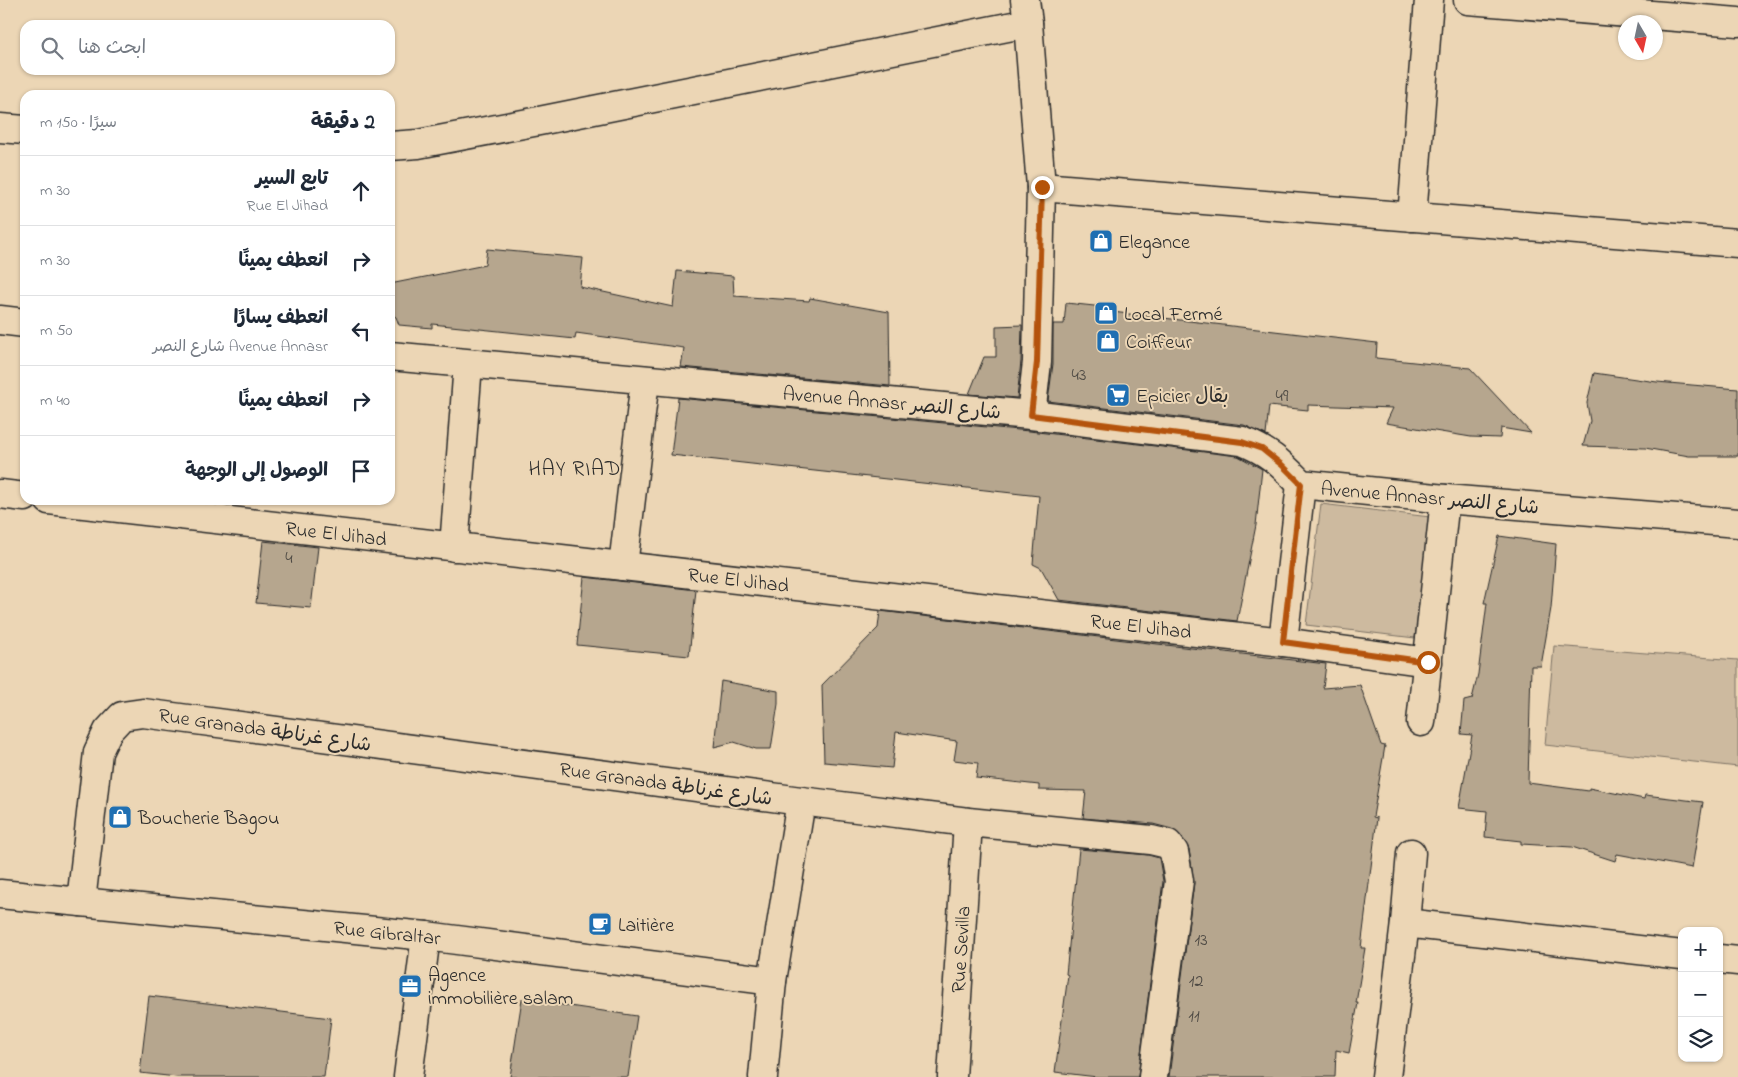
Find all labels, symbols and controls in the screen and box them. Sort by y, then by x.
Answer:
north arrow [1618,15,1663,60]
search box [20,20,395,75]
icon: search [38,34,66,62]
text: ابحث هنا [78,35,146,62]
text: 2 دقيقة [311,108,375,138]
text: سيرًا · 150 m [40,111,117,135]
text: تابع السير [256,166,328,193]
route end [1031,176,1054,199]
icon: ahead [347,177,375,205]
text: 30 m [40,179,70,203]
text: Rue El Jihad [247,194,328,218]
shop icon: Elegance [1088,228,1114,254]
place label: Elegance [1118,229,1190,259]
icon: right [347,247,375,275]
text: انعطف يمينًا [238,248,328,275]
text: 30 m [40,249,70,273]
shop icon: Local Fermé [1093,300,1119,326]
place label: Local Fermé [1124,301,1222,330]
text: انعطف يسارًا [233,305,328,332]
icon: left [347,317,375,345]
text: 50 m [40,319,73,343]
shop icon: Coiffeur [1095,328,1121,354]
place label: Coiffeur [1126,329,1193,358]
text: Avenue Annasr شارع النصر [153,335,328,359]
house number: 43 [1072,363,1086,389]
street label: Avenue Annasr شارع النصر [781,381,1002,428]
supermarket icon: Epicier بقال [1105,382,1131,408]
place label: Epicier بقال [1136,383,1229,412]
house number: 49 [1276,384,1289,410]
icon: right [347,387,375,415]
text: انعطف يمينًا [238,388,328,415]
text: 40 m [40,389,70,413]
district label: HAY RIAD [529,455,621,485]
icon: arrive [347,457,375,485]
text: الوصول إلى الوجهة [185,458,328,485]
street label: Avenue Annasr شارع النصر [1319,476,1540,523]
street label: Rue El Jihad [284,515,388,556]
house number: 4 [285,546,293,572]
street label: Rue El Jihad [686,562,790,602]
street label: Rue El Jihad [1088,608,1193,648]
route start [1417,651,1440,674]
street label: Rue Granada شارع غرناطة [156,702,373,761]
street label: Rue Granada شارع غرناطة [557,756,774,815]
shop icon: Boucherie Bagou [107,804,133,830]
place label: Boucherie Bagou [137,805,279,835]
street label: Rue Sevilla [945,905,980,994]
cafe icon: Laitière [587,911,613,937]
place label: Laitière [618,912,674,941]
street label: Rue Gibraltar [332,915,443,955]
map controls [1678,927,1723,1062]
button: + [1678,927,1723,972]
house number: 13 [1194,928,1208,954]
place label: Agence immobilière salam [428,962,573,1014]
house number: 12 [1189,969,1203,995]
button: − [1678,972,1723,1017]
office icon: Agence immobilière salam [397,973,423,999]
house number: 11 [1188,1004,1200,1030]
button: layers [1678,1017,1723,1062]

